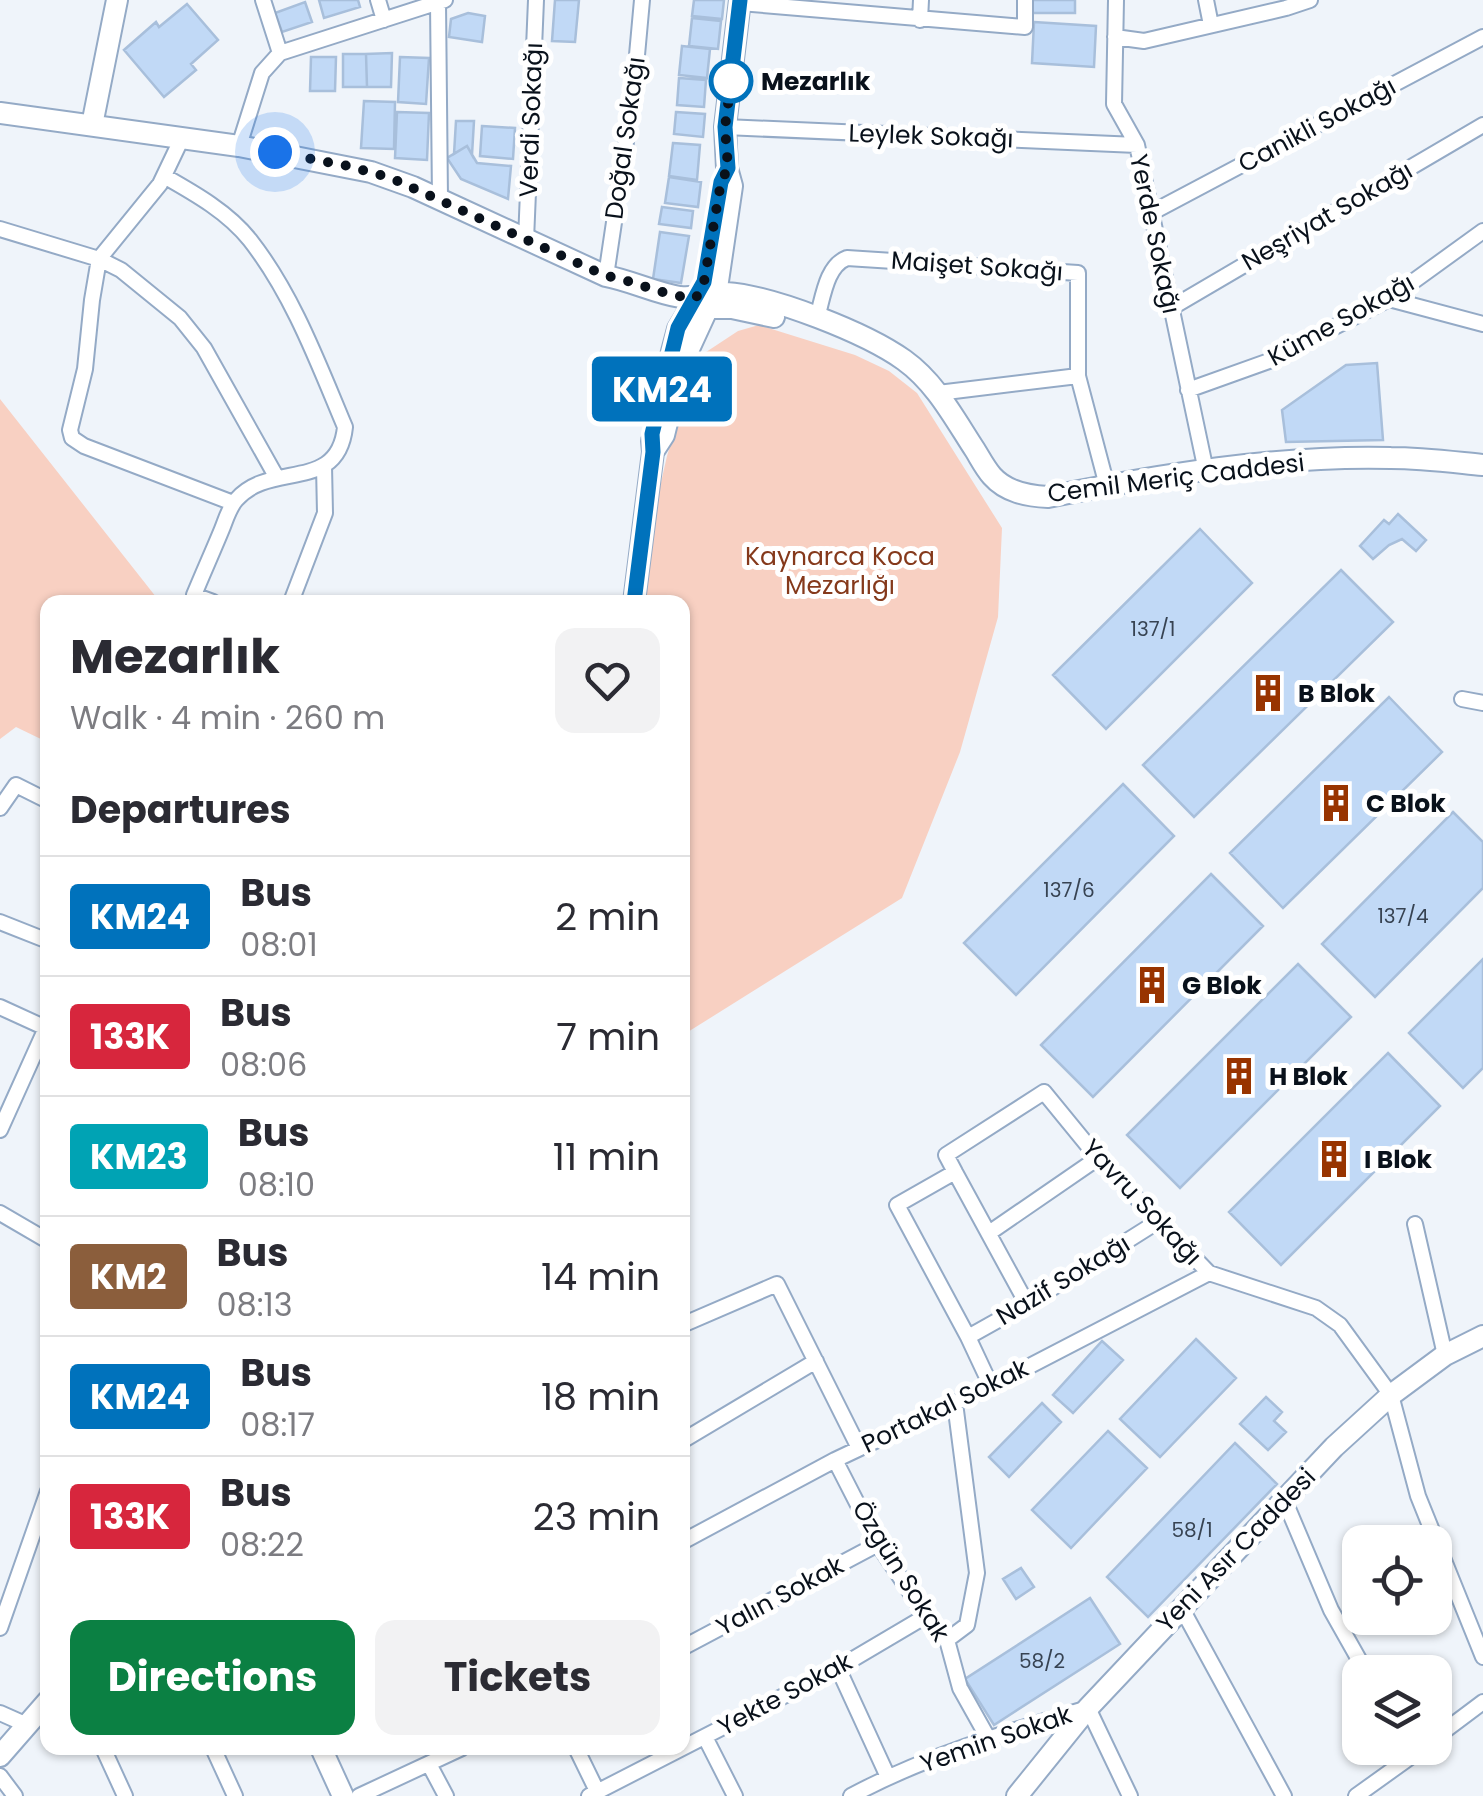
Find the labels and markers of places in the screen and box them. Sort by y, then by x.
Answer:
marker: Mezarlık [710,60,752,102]
place label: Mezarlık [761,64,871,99]
building icon: B Blok [1247,672,1289,714]
place label: B Blok [1298,676,1376,711]
building icon: C Blok [1315,782,1357,824]
place label: C Blok [1366,786,1446,821]
building icon: G Blok [1131,964,1173,1006]
place label: G Blok [1182,968,1262,1003]
building icon: H Blok [1218,1055,1260,1097]
place label: H Blok [1269,1059,1348,1094]
building icon: I Blok [1313,1138,1355,1180]
place label: I Blok [1364,1142,1432,1177]

